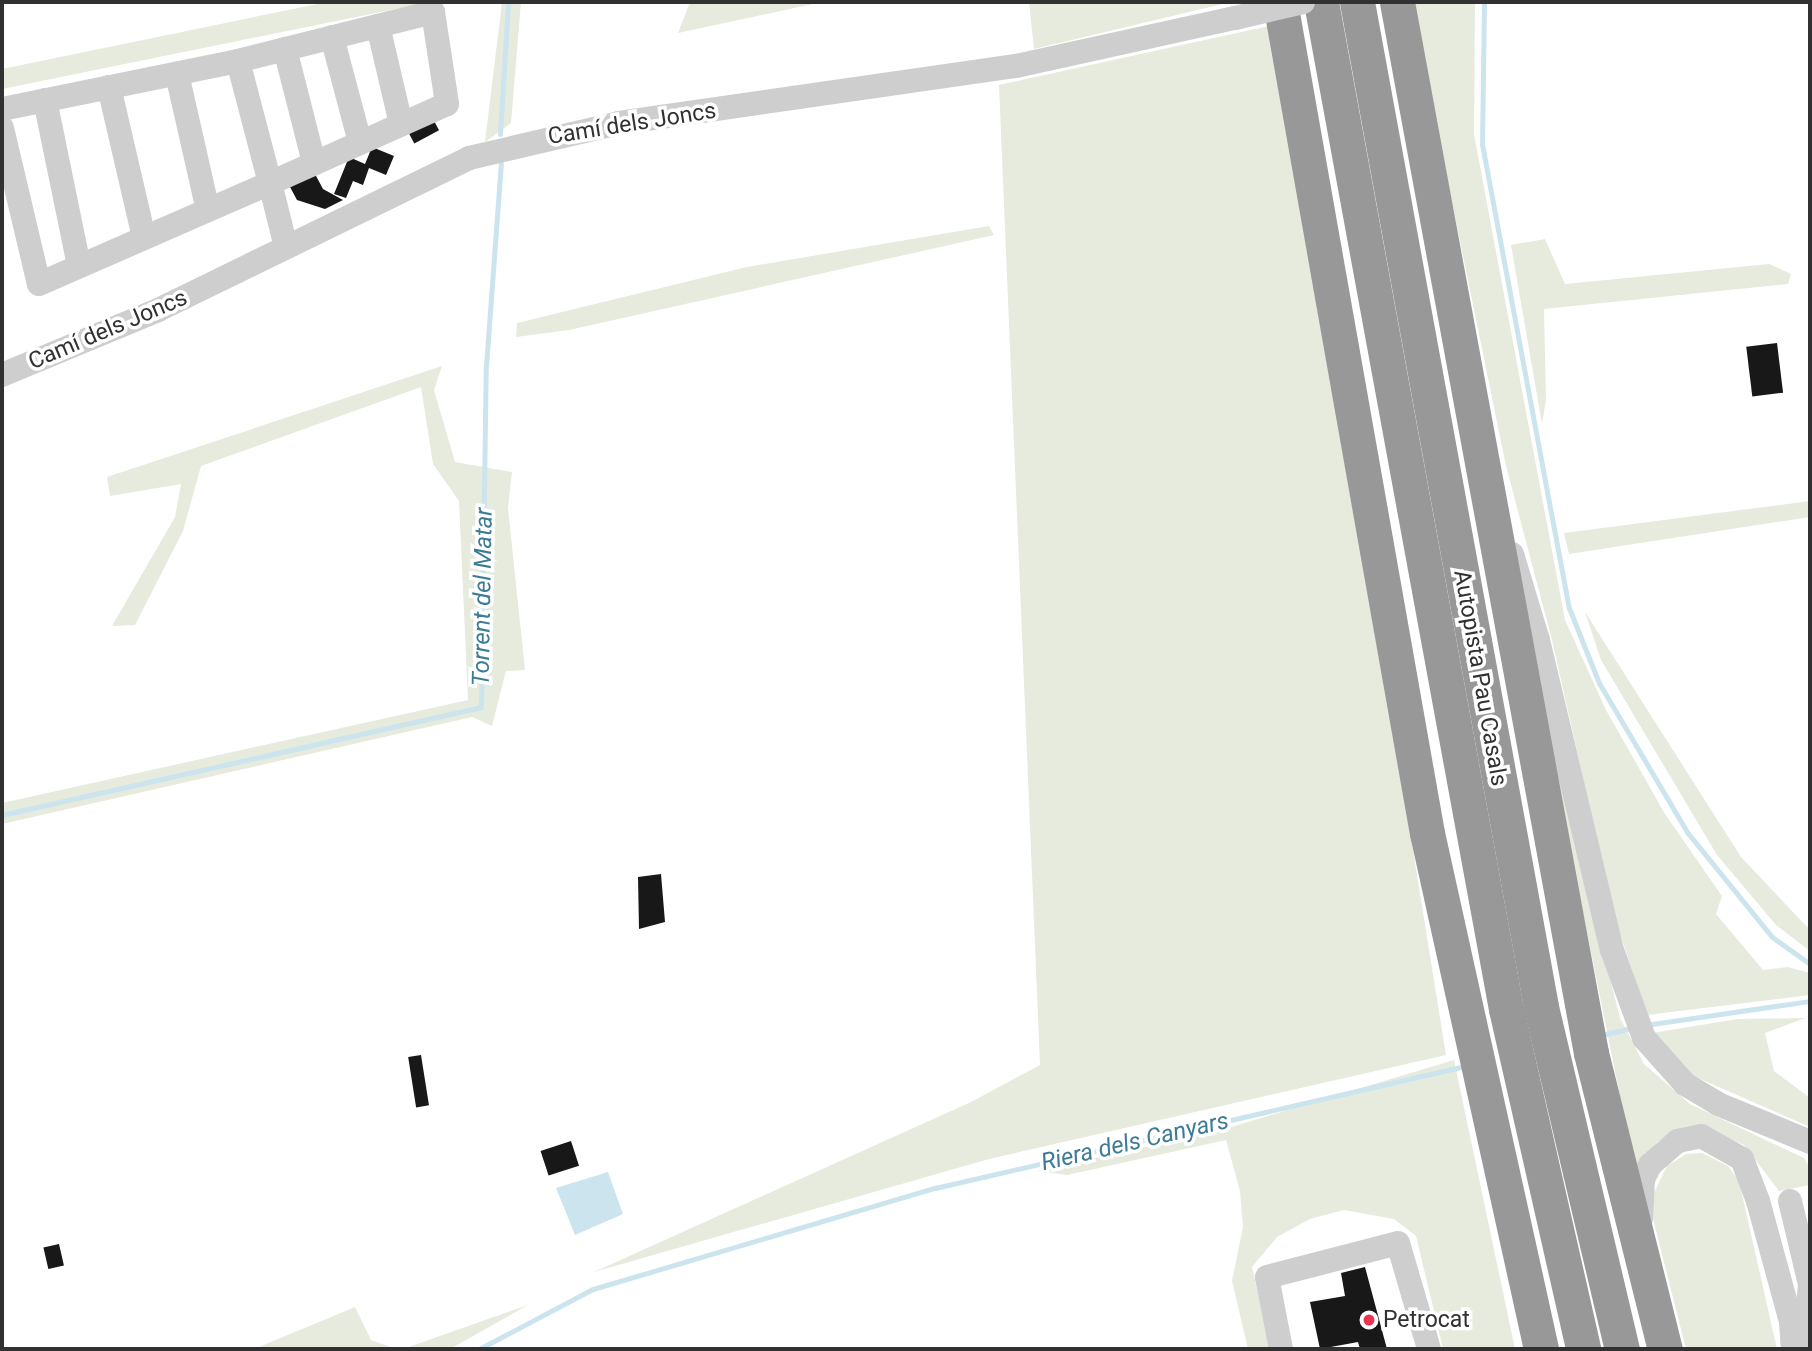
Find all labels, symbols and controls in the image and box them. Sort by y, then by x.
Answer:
street label: Camí dels Joncs [546,97,718,151]
street label: Camí dels Joncs [24,284,192,376]
water label: Torrent del Matar [467,508,499,686]
street label: Autopista Pau Casals [1447,568,1513,788]
water label: Riera dels Canyars [1038,1106,1232,1178]
place label: Petrocat [1383,1306,1470,1334]
marker: Petrocat [1361,1312,1377,1328]

